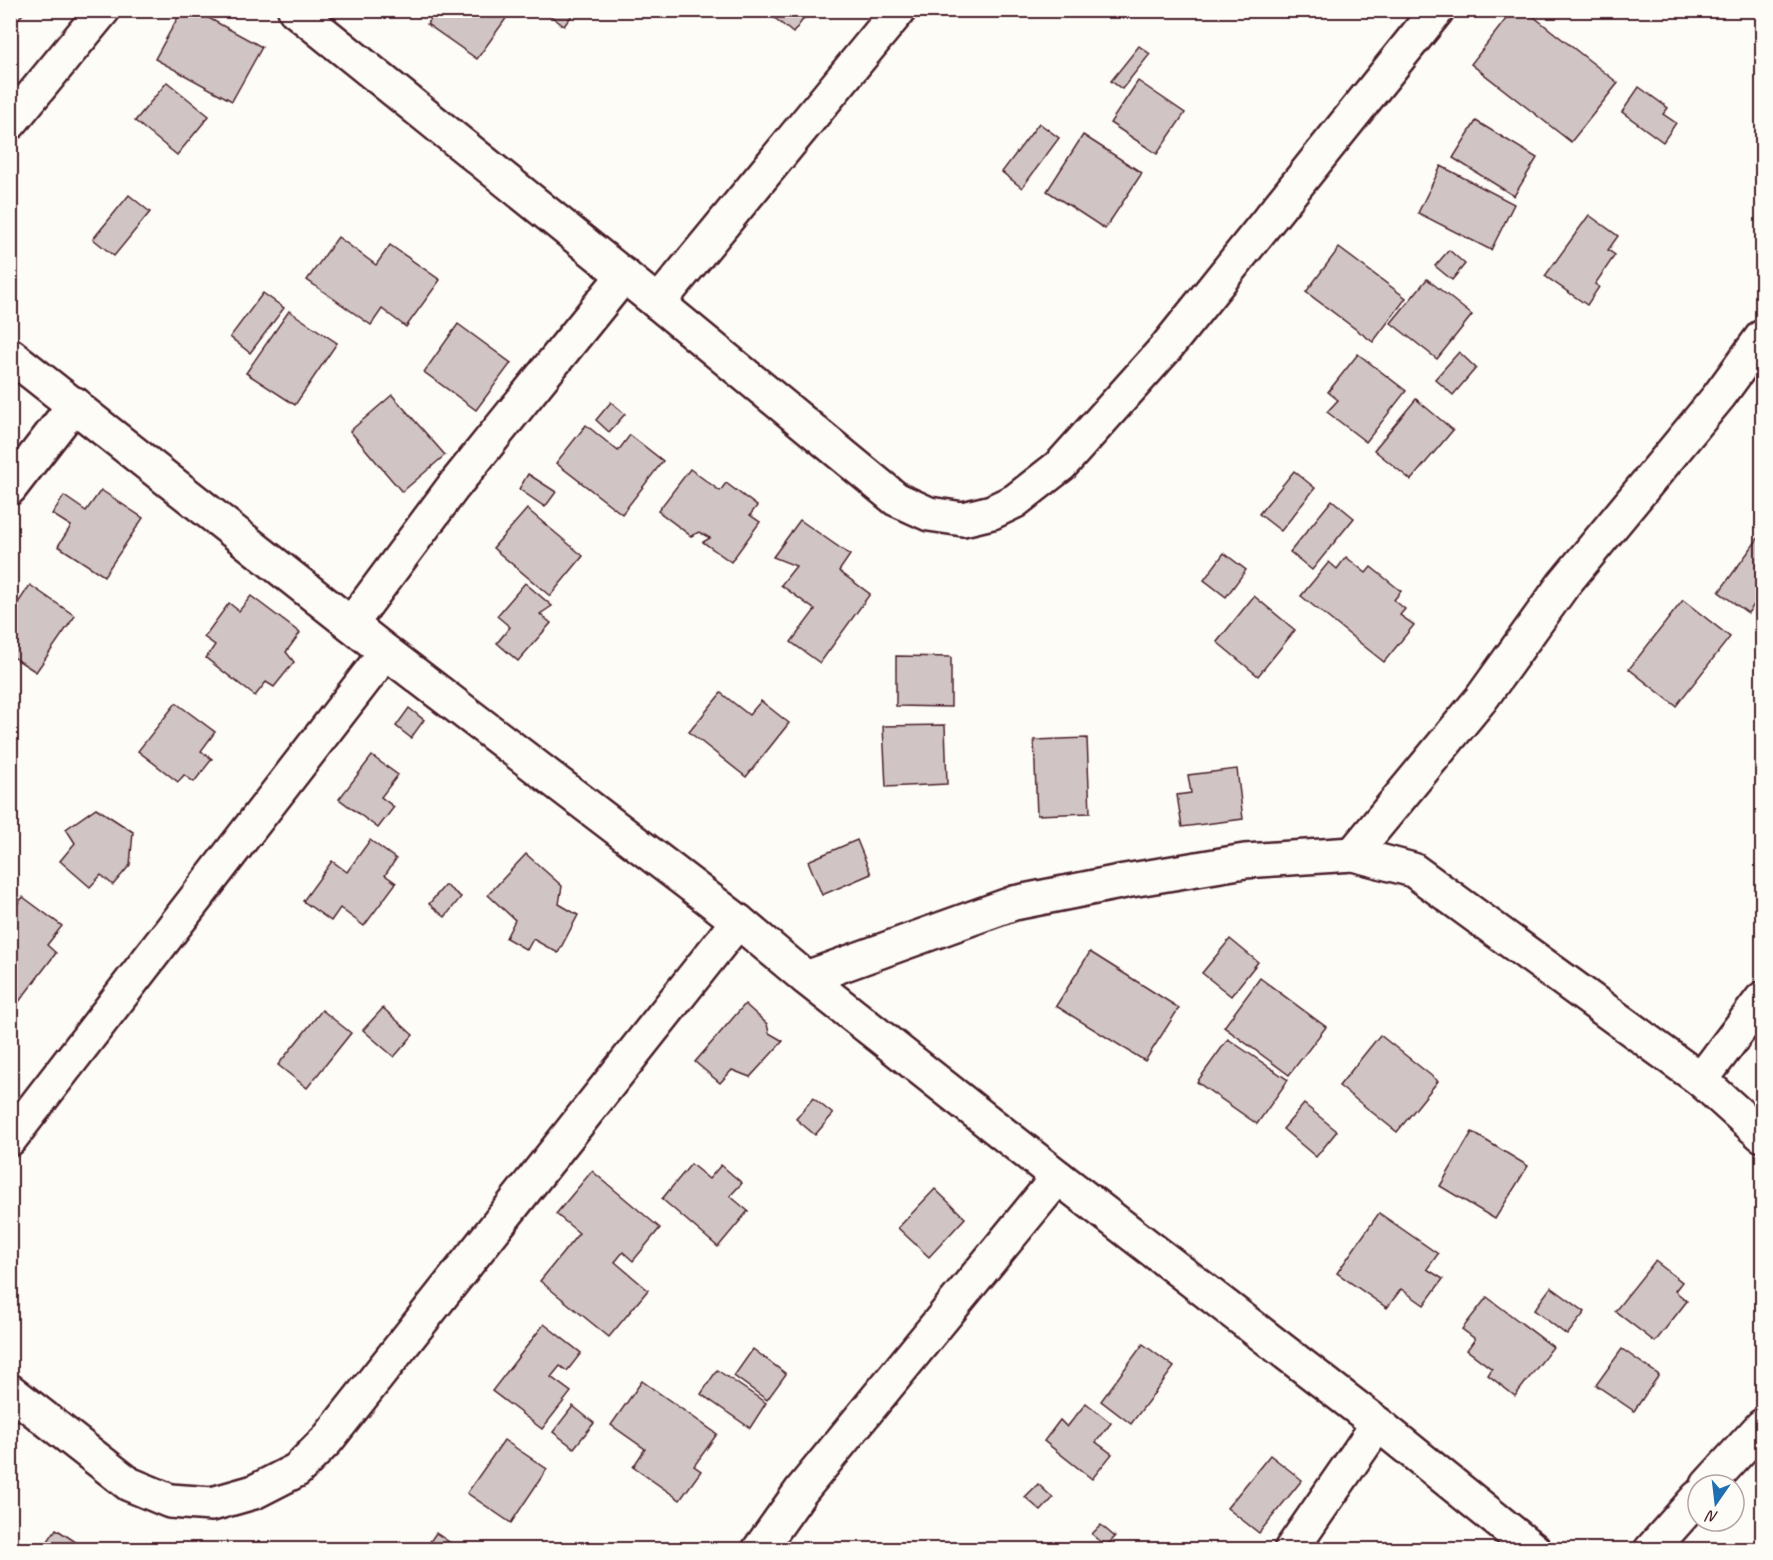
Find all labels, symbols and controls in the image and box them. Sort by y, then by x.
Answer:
north arrow [1686,1473,1746,1533]
text: N [1702,1505,1720,1527]

